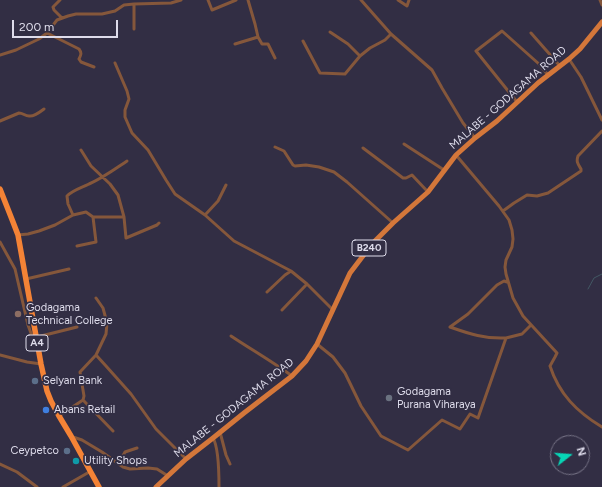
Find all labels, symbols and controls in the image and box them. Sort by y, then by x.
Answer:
scale bar [14,12,120,38]
text: 200 m [19,20,54,34]
street label: MALABE - GODAGAMA ROAD [447,44,569,152]
road number: B240 [352,240,386,256]
place label: Godagama Technical College [26,301,112,327]
marker: Godagama Technical College [13,309,23,319]
road number: A4 [26,335,48,351]
street label: MALABE - GODAGAMA ROAD [171,356,297,460]
place label: Selyan Bank [43,374,102,388]
marker: Selyan Bank [30,376,40,386]
place label: Godagama Purana Viharaya [397,385,476,411]
marker: Godagama Purana Viharaya [384,393,394,403]
place label: Abans Retail [54,403,115,417]
marker: Abans Retail [41,405,51,415]
north arrow [550,435,590,475]
place label: Ceypetco [10,444,59,458]
marker: Ceypetco [62,446,72,456]
text: N [574,446,588,458]
place label: Utility Shops [84,454,147,468]
marker: Utility Shops [71,456,81,466]

